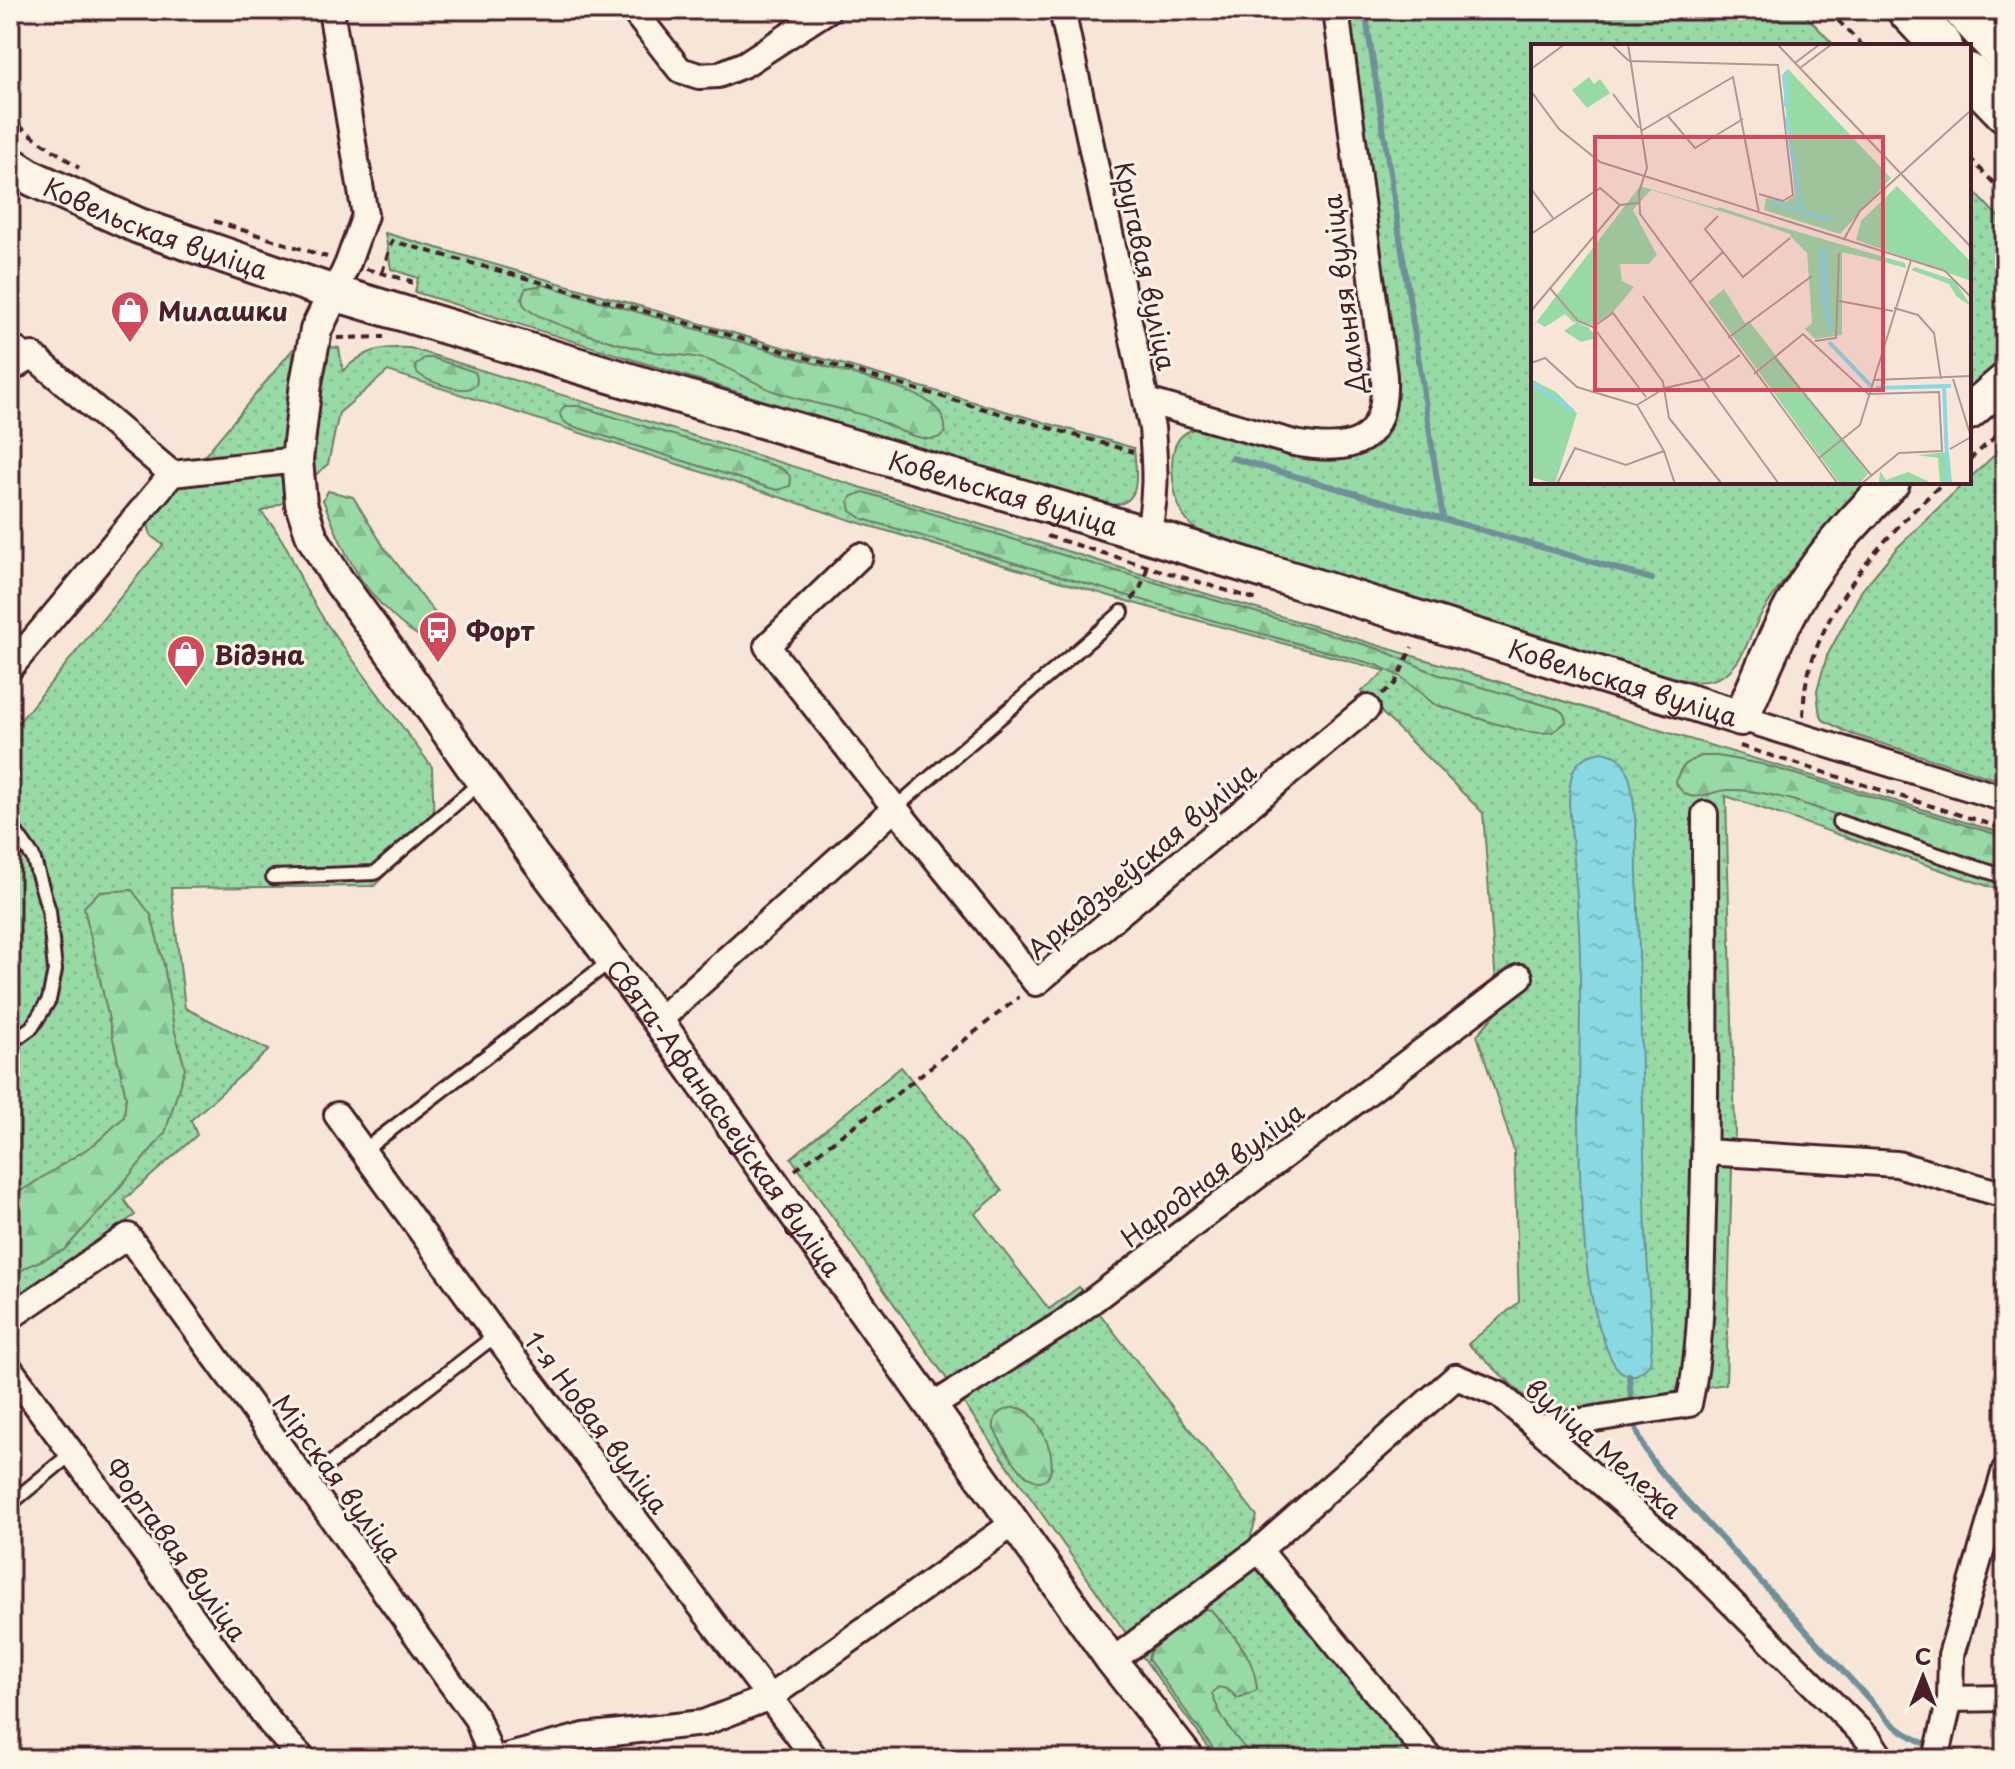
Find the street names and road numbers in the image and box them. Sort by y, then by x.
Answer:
street label: Кругавая вуліца [1105,158,1187,374]
street label: Ковельская вуліца [38,166,274,289]
street label: Дальняя вуліца [1311,192,1375,397]
street label: Ковельская вуліца [884,439,1123,545]
street label: Ковельская вуліца [1504,628,1743,735]
street label: Аркадзьеўская вуліца [1018,752,1264,968]
street label: Свята-Афанасьеўская вуліца [598,950,853,1284]
street label: Народная вуліца [1112,1092,1312,1256]
street label: 1-я Новая вуліца [515,1322,679,1522]
street label: вуліца Мележа [1517,1369,1691,1527]
street label: Мірская вуліца [263,1386,413,1570]
street label: Фортавая вуліца [97,1449,257,1649]

